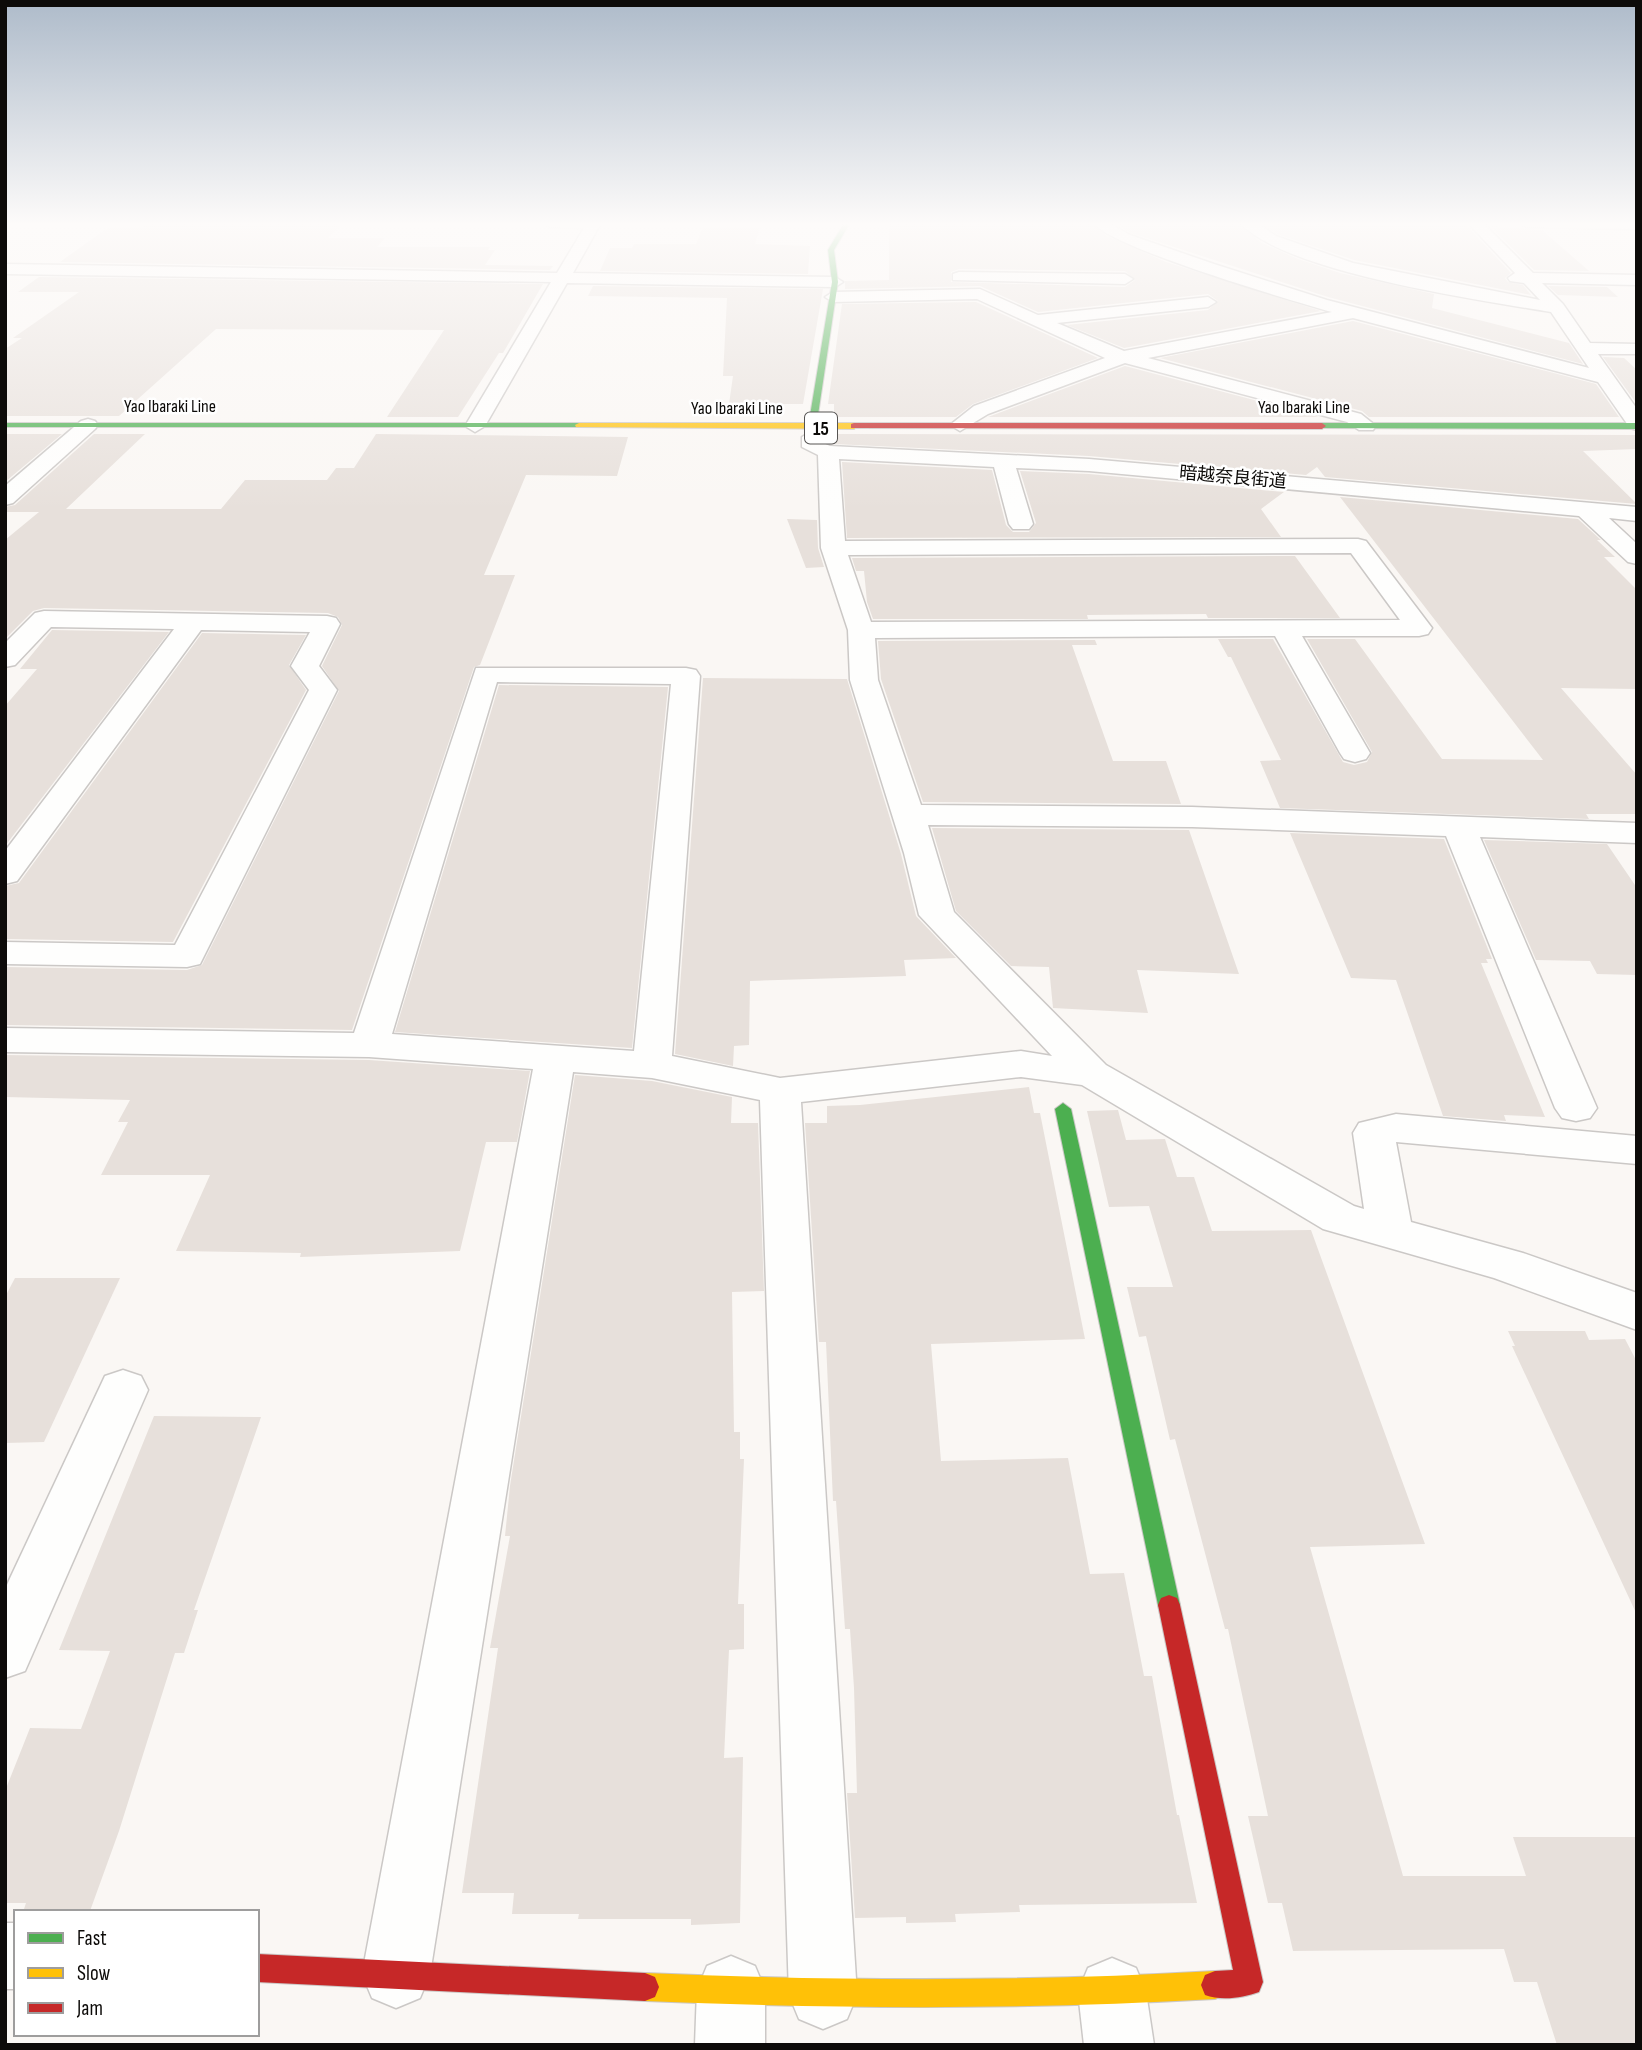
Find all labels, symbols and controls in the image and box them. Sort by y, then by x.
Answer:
street label: Yao Ibaraki Line [124,396,216,417]
street label: Yao Ibaraki Line [1258,397,1350,418]
street label: Yao Ibaraki Line [691,398,783,419]
road number: 15 [805,412,837,444]
street label: 暗越奈良街道 [1178,462,1288,493]
legend [14,1910,259,2036]
text: Fast [77,1926,107,1951]
text: Slow [77,1961,111,1986]
text: Jam [76,1996,103,2021]

